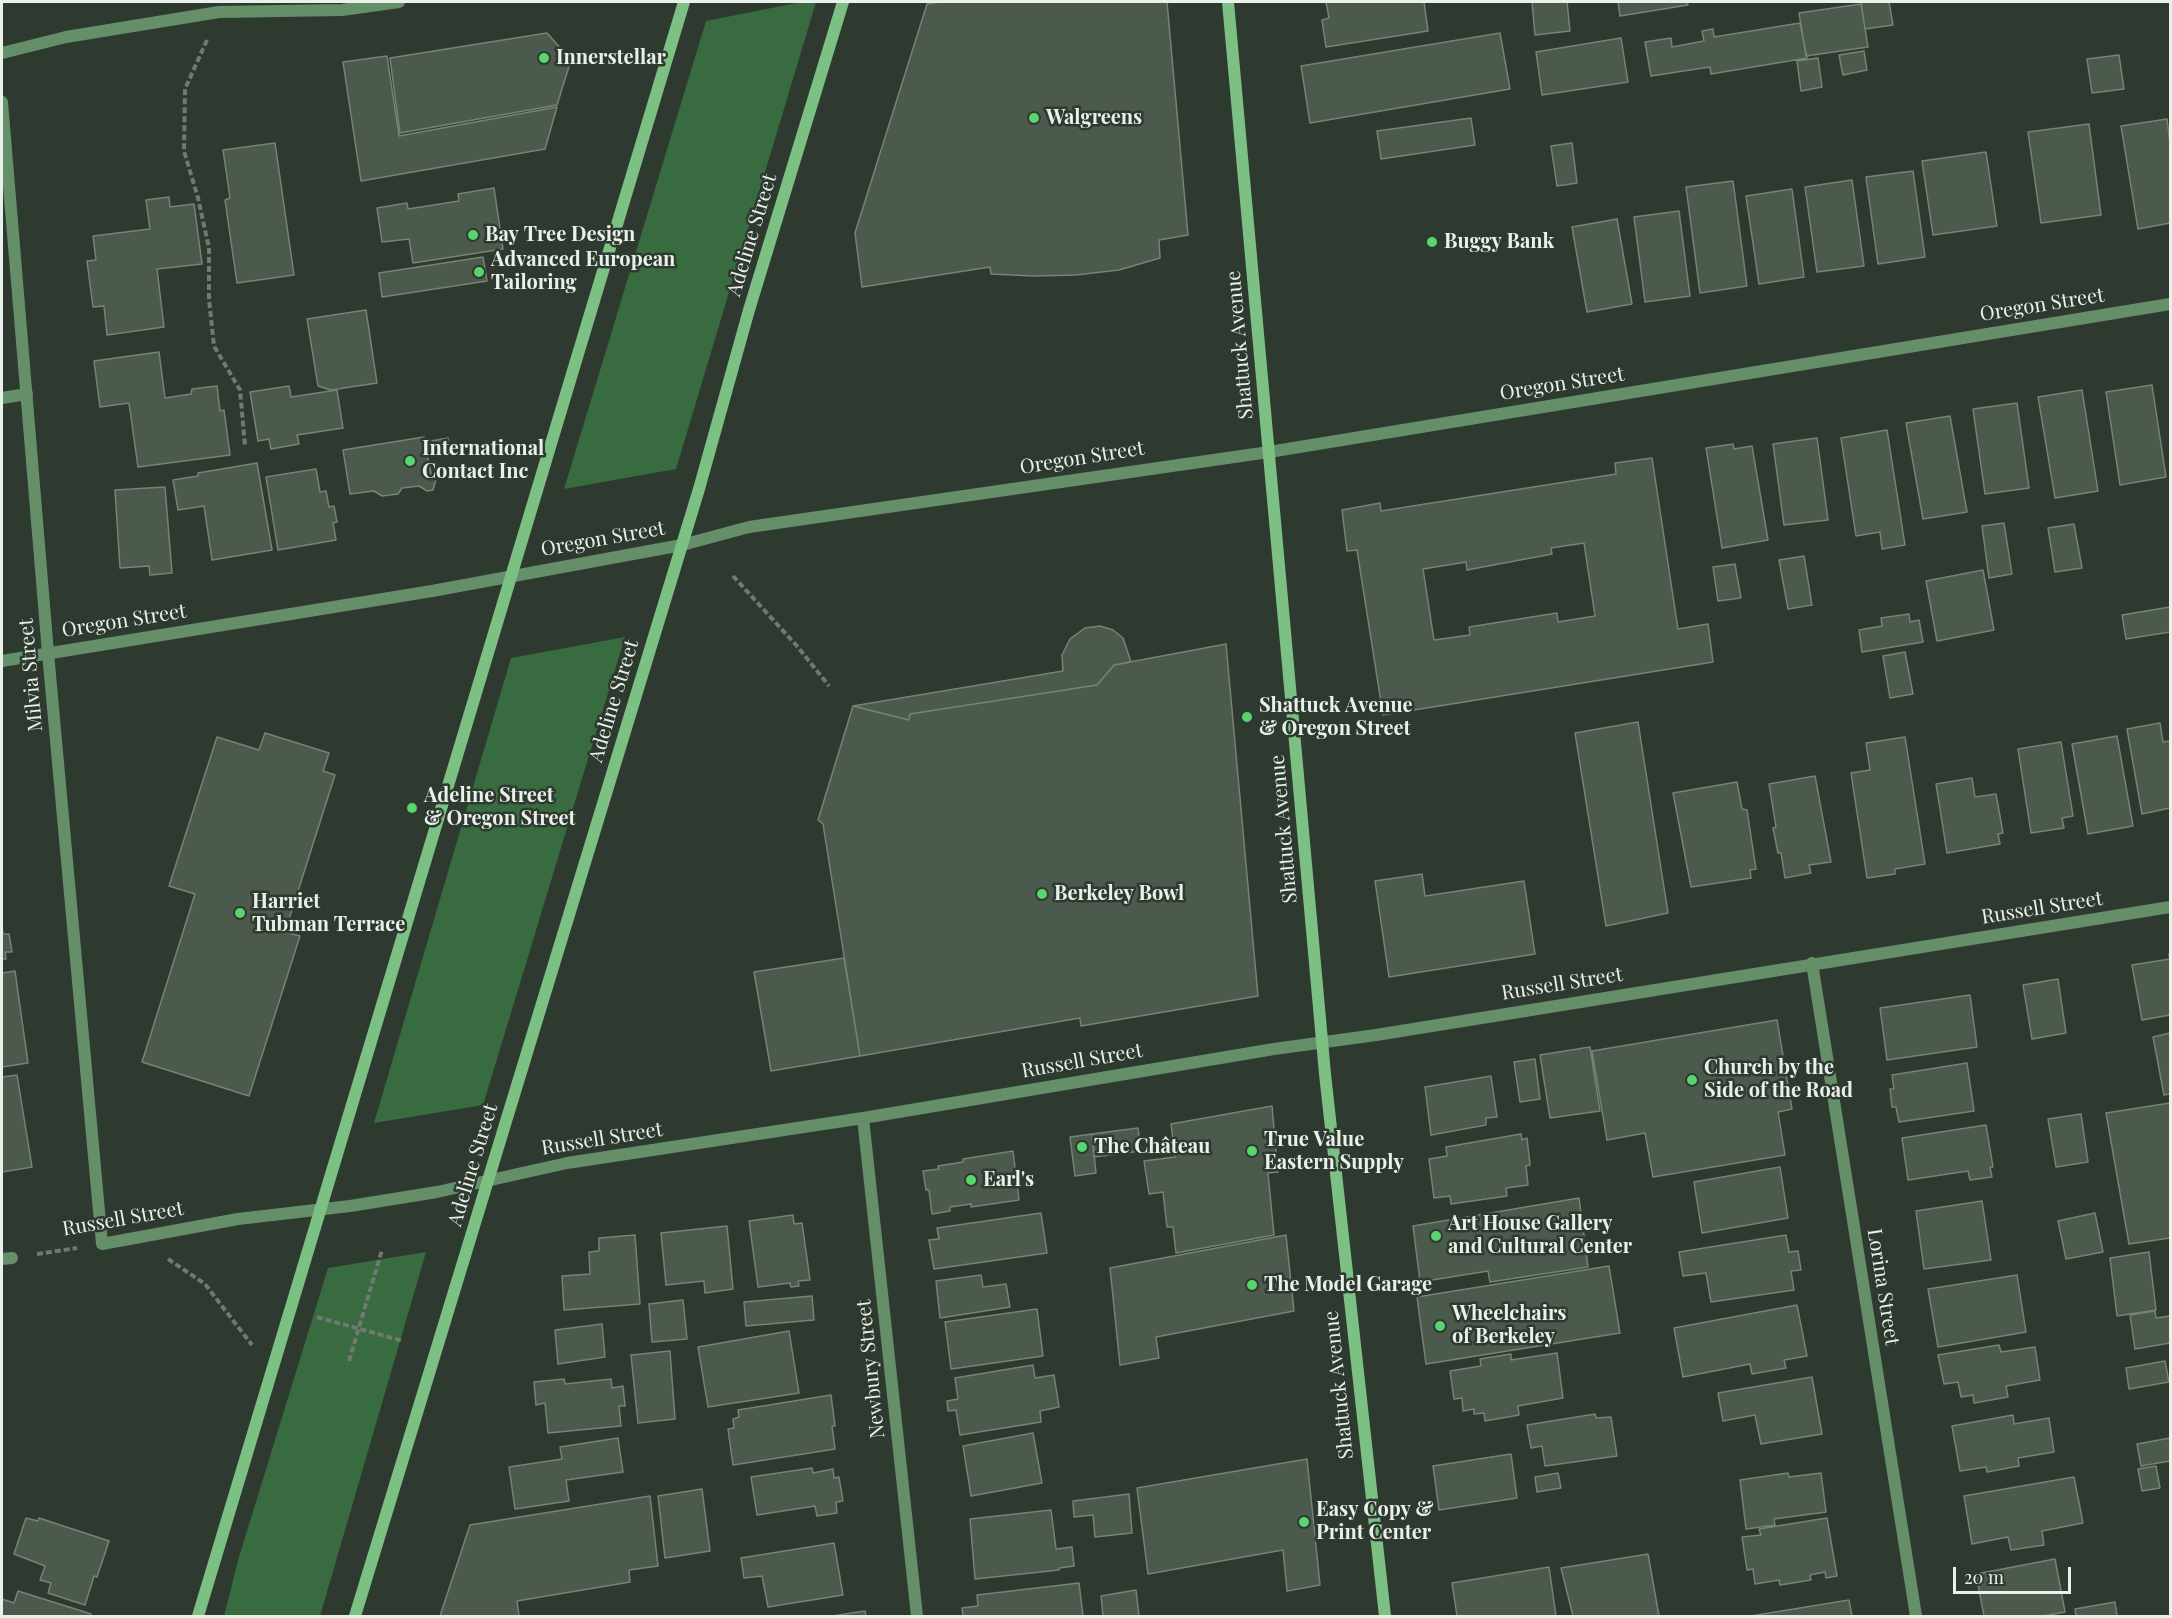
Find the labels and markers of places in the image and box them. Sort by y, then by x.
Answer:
place label: Innerstellar [556,46,666,70]
marker: Innerstellar [537,51,551,65]
place label: Walgreens [1046,106,1142,130]
marker: Walgreens [1027,111,1041,125]
place label: Bay Tree Design [485,223,635,247]
marker: Bay Tree Design [466,228,480,242]
place label: Buggy Bank [1444,230,1554,254]
marker: Buggy Bank [1425,235,1439,249]
place label: Advanced European Tailoring [491,248,675,295]
marker: Advanced European Tailoring [472,265,486,279]
place label: International Contact Inc [422,437,544,484]
marker: International Contact Inc [403,454,417,468]
place label: Shattuck Avenue & Oregon Street [1259,694,1413,741]
marker: Shattuck Avenue & Oregon Street [1240,710,1254,724]
place label: Adeline Street & Oregon Street [424,784,576,831]
marker: Adeline Street & Oregon Street [405,801,419,815]
place label: Berkeley Bowl [1054,882,1184,906]
marker: Berkeley Bowl [1035,887,1049,901]
place label: Harriet Tubman Terrace [252,890,405,937]
marker: Harriet Tubman Terrace [233,906,247,920]
place label: Church by the Side of the Road [1704,1056,1853,1103]
marker: Church by the Side of the Road [1685,1073,1699,1087]
place label: True Value Eastern Supply [1264,1128,1404,1175]
place label: The Château [1094,1135,1210,1159]
marker: The Château [1075,1140,1089,1154]
marker: True Value Eastern Supply [1245,1144,1259,1158]
place label: Earl's [983,1168,1034,1192]
marker: Earl's [964,1173,978,1187]
place label: Art House Gallery and Cultural Center [1448,1212,1632,1259]
marker: Art House Gallery and Cultural Center [1429,1229,1443,1243]
place label: The Model Garage [1264,1273,1432,1297]
marker: The Model Garage [1245,1278,1259,1292]
place label: Wheelchairs of Berkeley [1452,1302,1567,1349]
marker: Wheelchairs of Berkeley [1433,1319,1447,1333]
place label: Easy Copy & Print Center [1316,1498,1433,1545]
marker: Easy Copy & Print Center [1297,1515,1311,1529]

